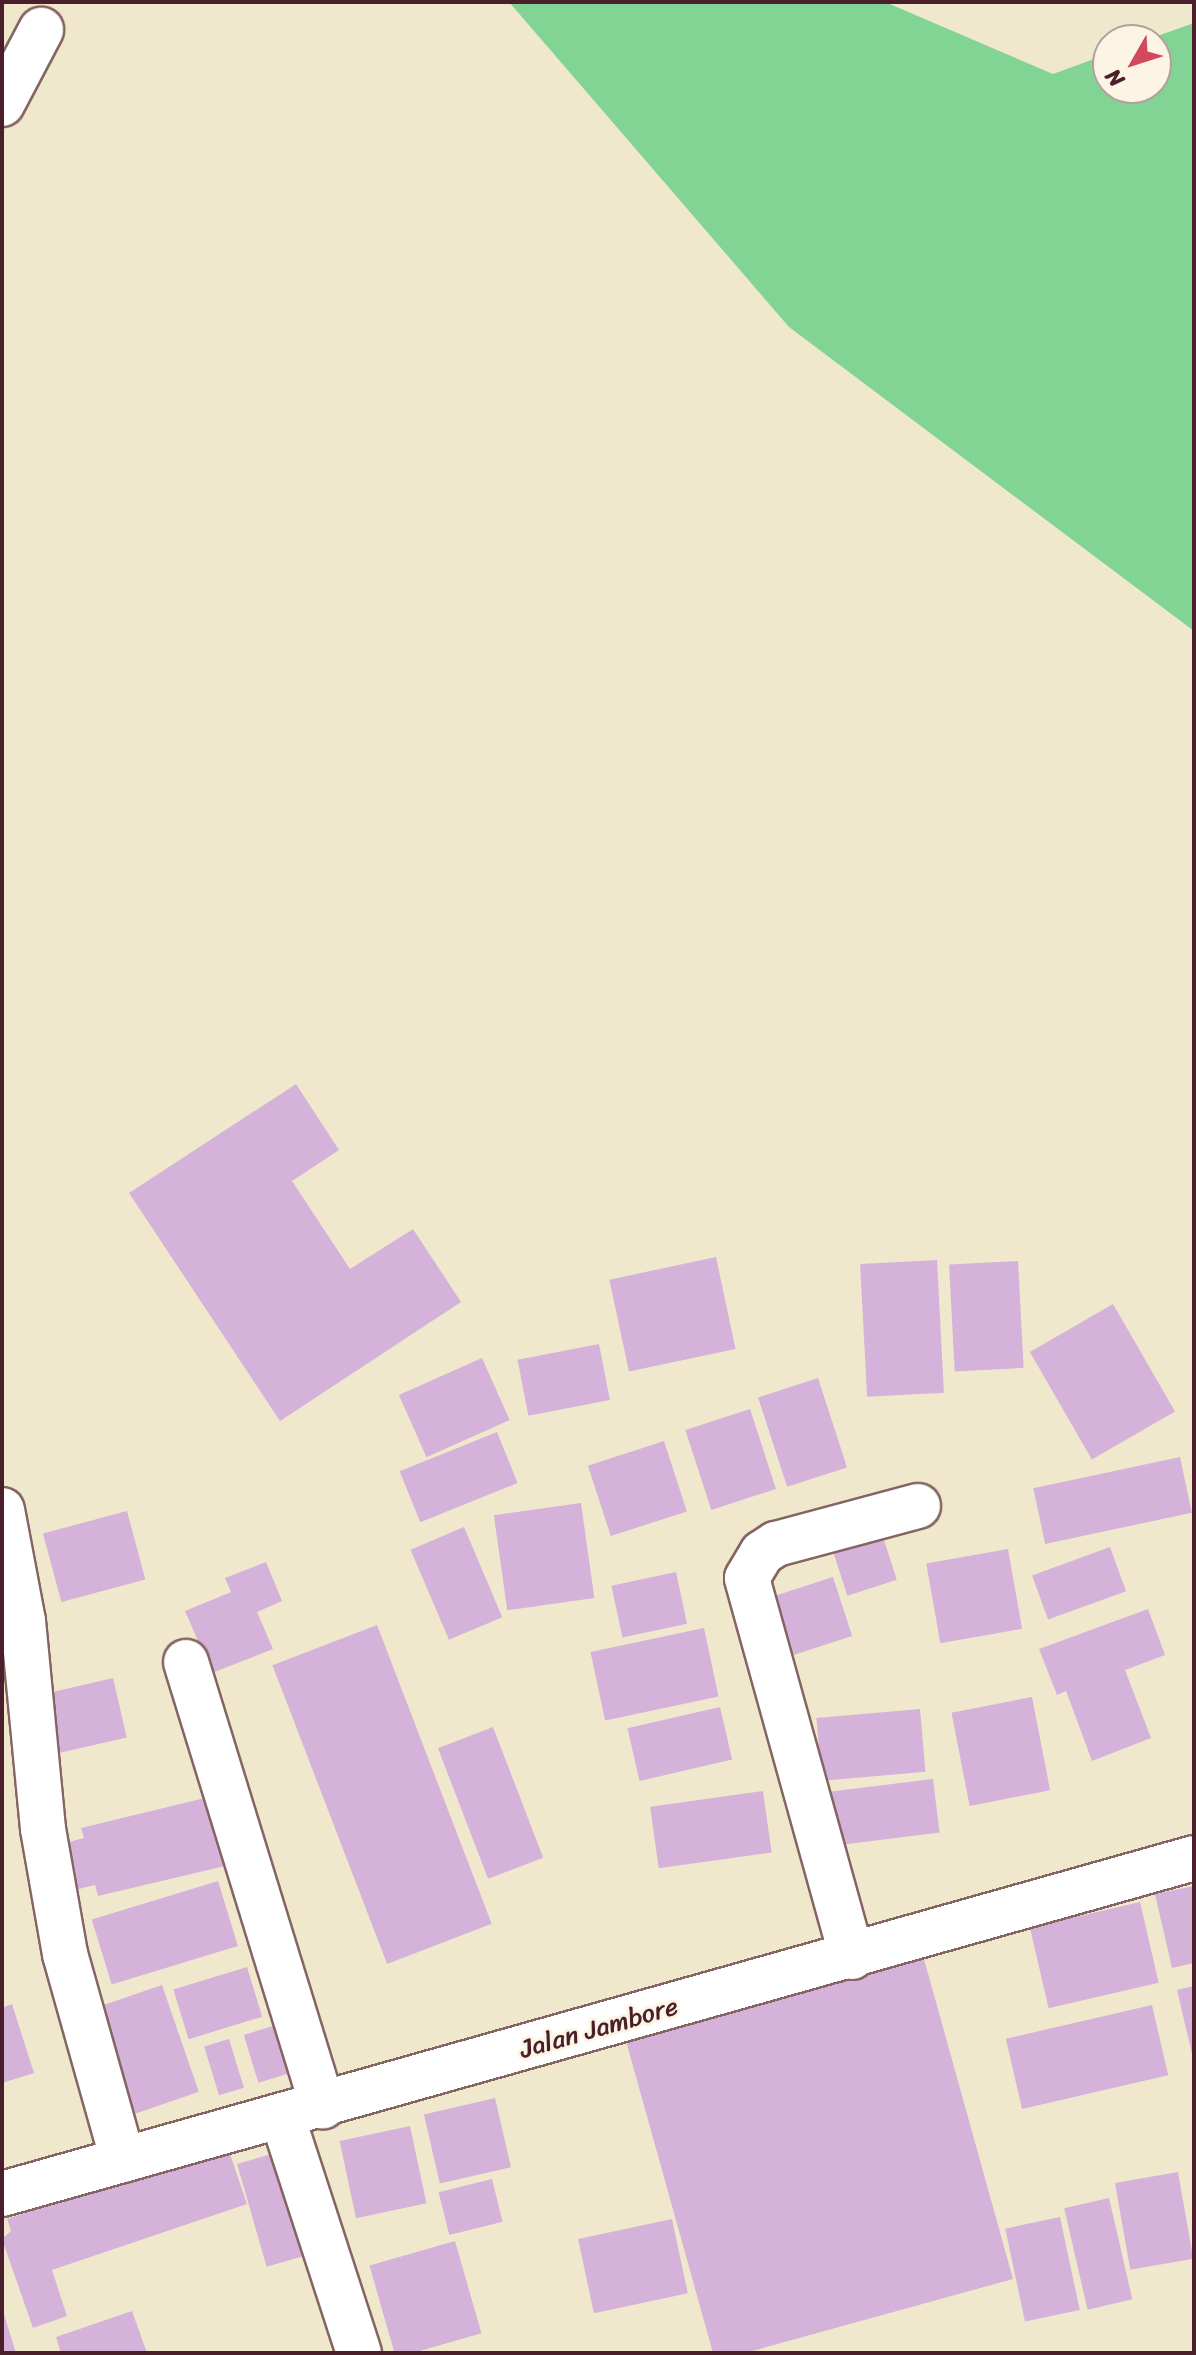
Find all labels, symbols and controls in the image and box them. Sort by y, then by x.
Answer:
north arrow [1092,24,1172,104]
text: N [1095,60,1134,96]
street label: Jalan Jambore [517,1991,681,2065]

